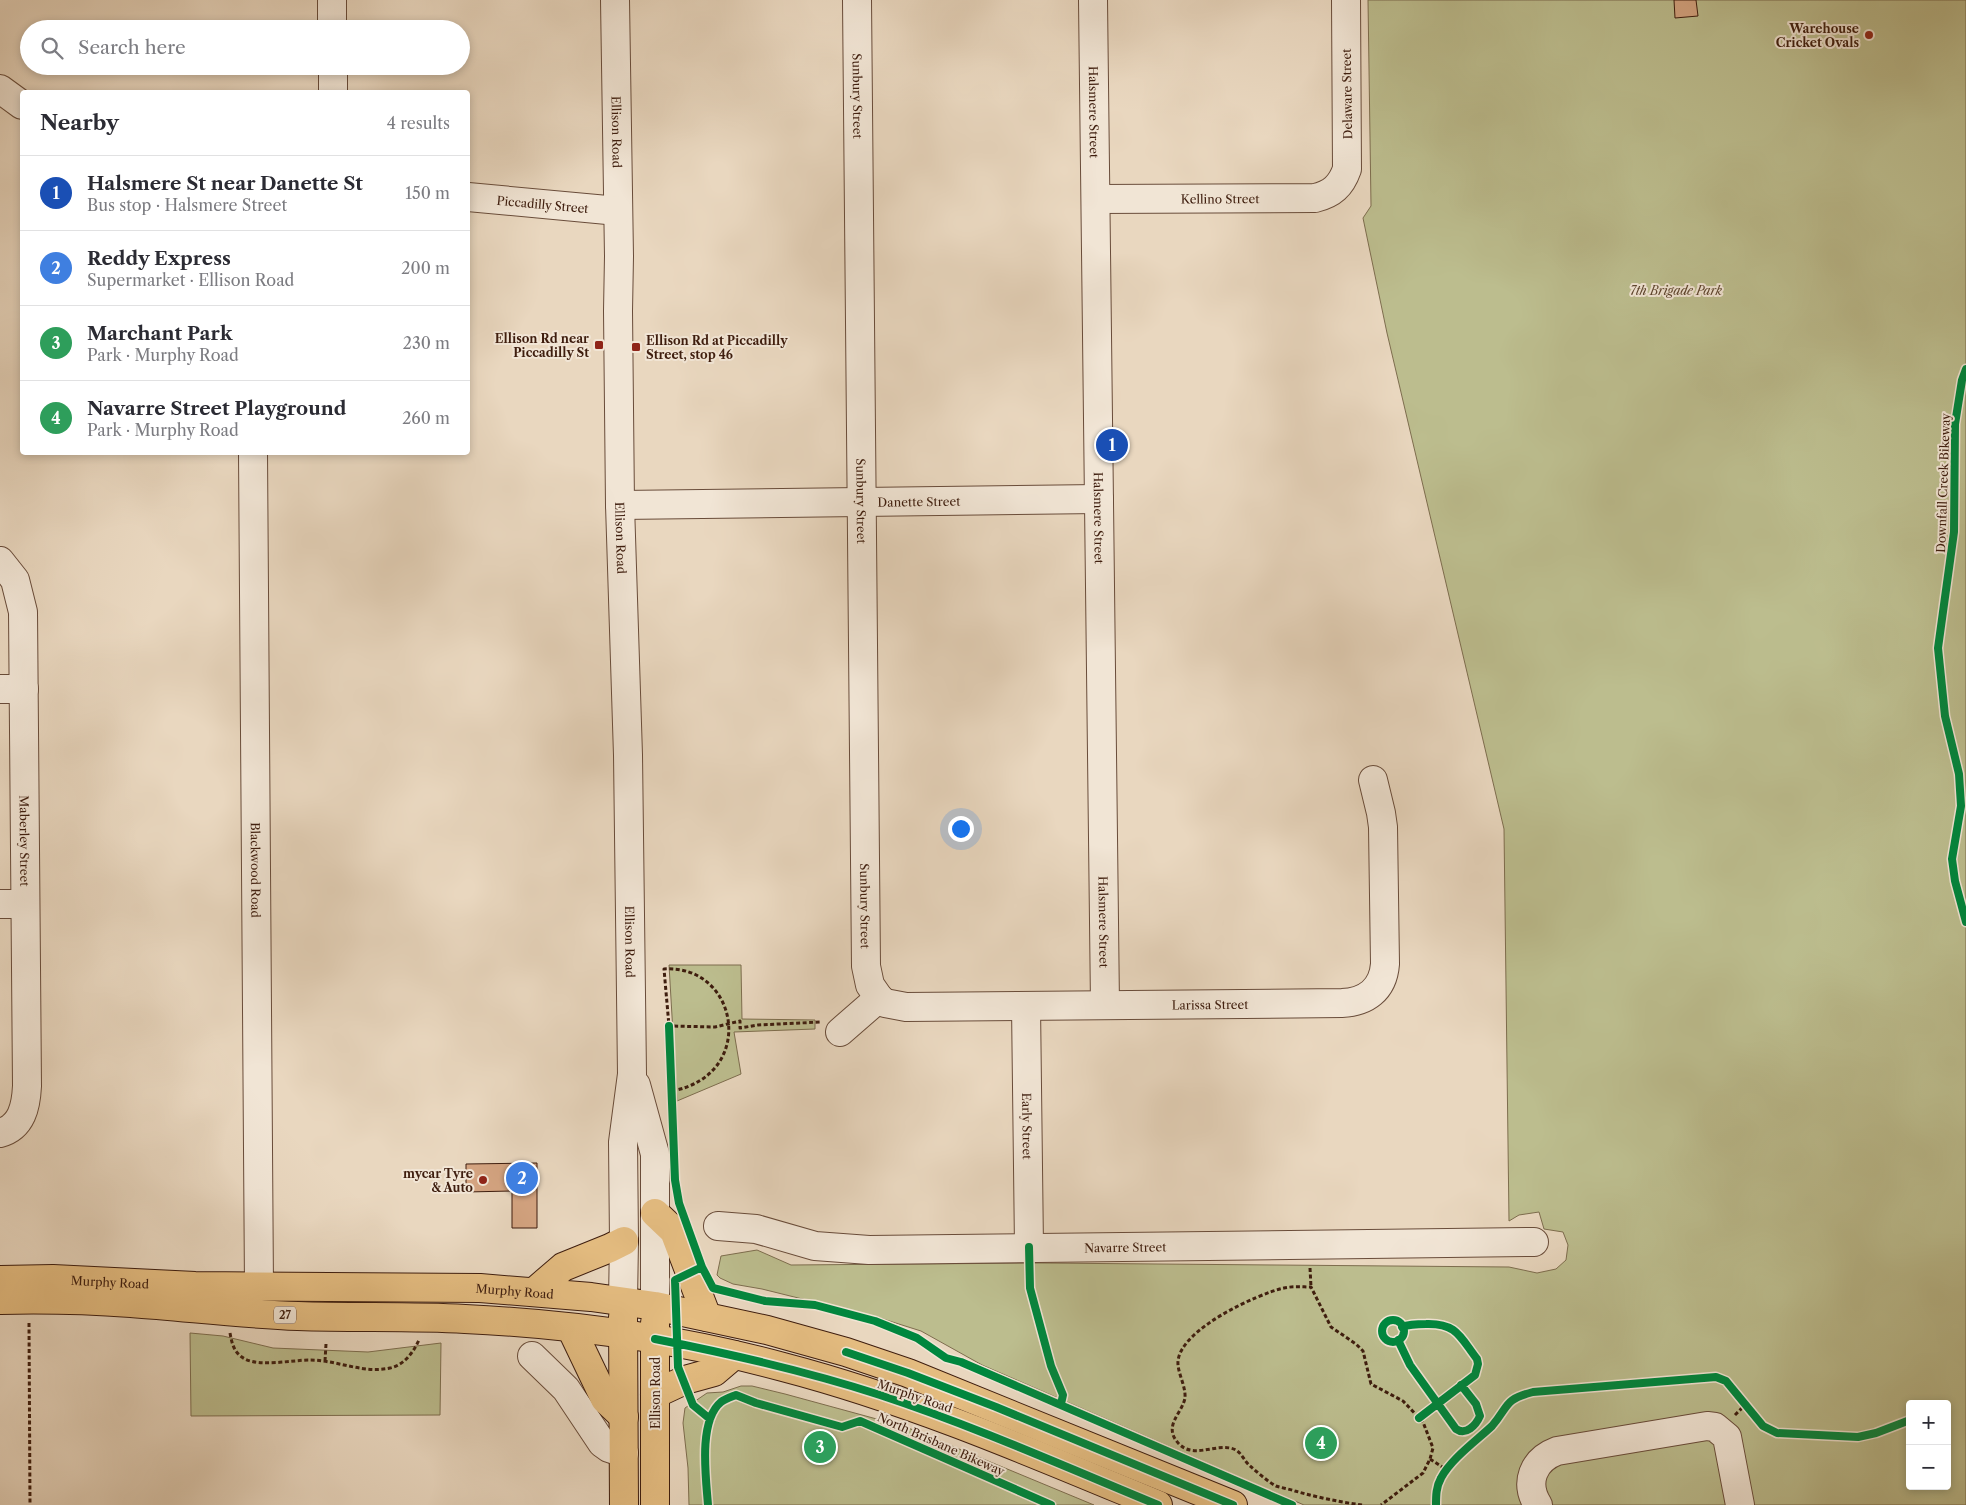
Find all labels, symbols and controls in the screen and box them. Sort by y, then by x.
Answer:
search box [20,20,470,75]
place label: Warehouse Cricket Ovals [1776,21,1859,50]
marker: Warehouse Cricket Ovals [1863,29,1875,41]
icon: search [38,34,66,62]
text: Search here [78,36,186,59]
street label: Delaware Street [1339,48,1355,140]
street label: Sunbury Street [850,53,866,140]
street label: Halsmere Street [1086,66,1102,159]
street label: Ellison Road [609,96,625,169]
text: Nearby [40,110,119,135]
text: 4 results [387,113,450,133]
text: Halsmere St near Danette St [87,172,363,195]
text: 1 [52,183,60,203]
text: 150 m [405,183,450,203]
street label: Kellino Street [1181,191,1260,206]
street label: Piccadilly Street [496,192,590,216]
text: Bus stop · Halsmere Street [87,195,287,215]
text: Reddy Express [87,247,231,270]
text: 2 [51,258,61,278]
text: 200 m [401,258,450,278]
text: Supermarket · Ellison Road [87,270,294,290]
park label: 7th Brigade Park [1630,283,1723,298]
text: Marchant Park [87,322,232,345]
place label: Ellison Rd near Piccadilly St [495,331,589,360]
text: 3 [51,333,61,353]
text: 230 m [403,333,450,353]
place label: Ellison Rd at Piccadilly Street, stop 46 [646,333,788,362]
marker: Ellison Rd near Piccadilly St [593,339,605,351]
marker: Ellison Rd at Piccadilly Street, stop 46 [630,341,642,353]
text: Park · Murphy Road [87,345,239,365]
text: Navarre Street Playground [87,397,346,420]
text: 4 [51,408,61,428]
text: 260 m [402,408,450,428]
street label: Downfall Creek Bikeway [1933,413,1953,553]
text: Park · Murphy Road [87,420,239,440]
pin: 1 [1096,426,1128,464]
street label: Sunbury Street [854,458,870,545]
street label: Halsmere Street [1091,472,1107,565]
street label: Danette Street [877,493,961,509]
street label: Ellison Road [612,502,630,575]
street label: Maberley Street [17,795,33,887]
your location [948,816,974,842]
street label: Blackwood Road [248,822,264,919]
street label: Sunbury Street [858,863,873,949]
street label: Halsmere Street [1096,876,1112,969]
street label: Ellison Road [622,906,638,979]
street label: Larissa Street [1172,996,1249,1012]
street label: Early Street [1020,1093,1035,1160]
pin: 2 [506,1159,538,1197]
place label: mycar Tyre & Auto [403,1166,473,1195]
marker: mycar Tyre & Auto [477,1174,489,1186]
street label: Navarre Street [1084,1239,1167,1255]
street label: Murphy Road [70,1272,150,1291]
street label: Murphy Road [475,1280,555,1302]
road number: 27 [274,1306,296,1324]
street label: Ellison Road [648,1356,663,1429]
street label: Murphy Road [876,1376,955,1416]
map controls [1906,1400,1951,1490]
button: + [1906,1400,1951,1445]
street label: North Brisbane Bikeway [875,1409,1007,1479]
pin: 4 [1305,1424,1337,1462]
pin: 3 [804,1428,836,1466]
button: − [1906,1445,1951,1490]

